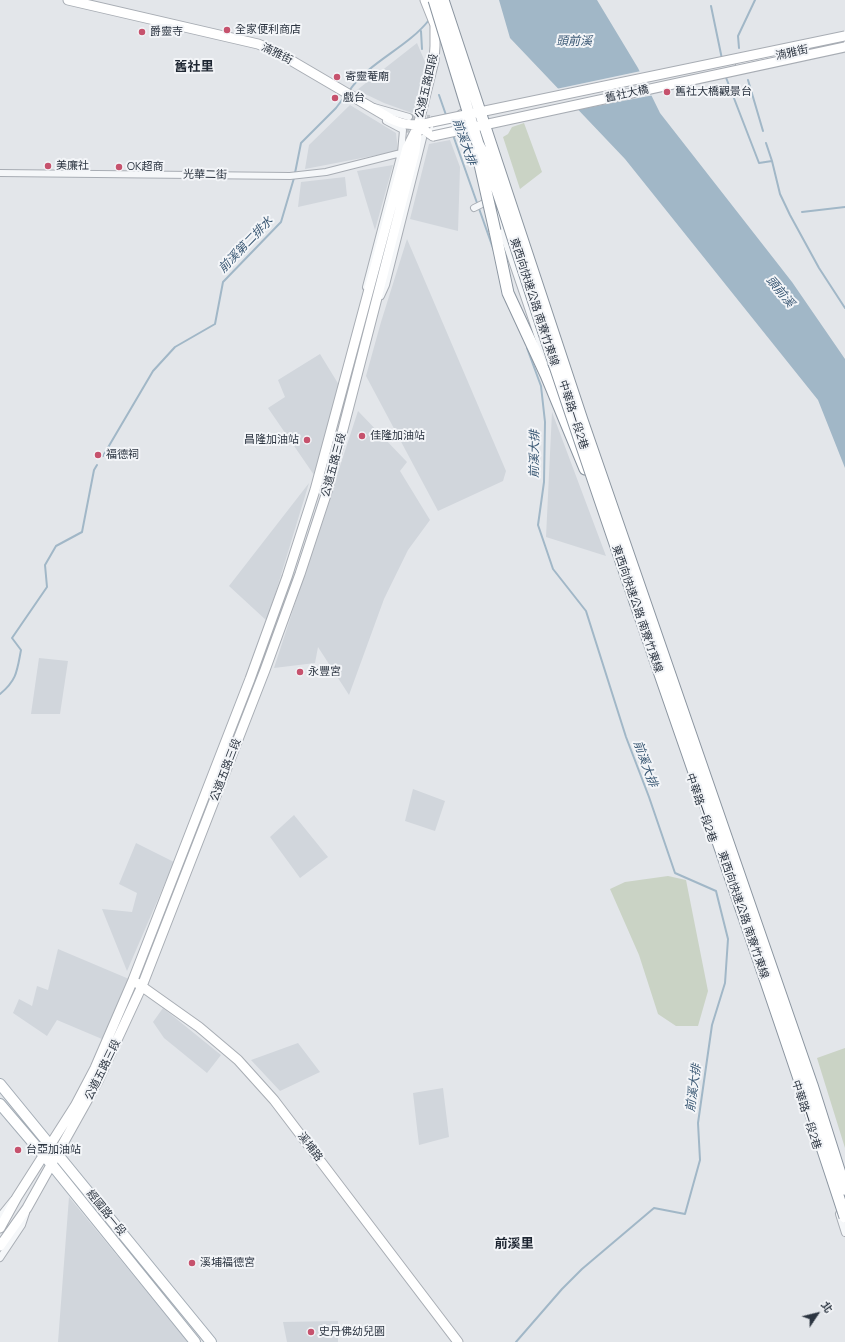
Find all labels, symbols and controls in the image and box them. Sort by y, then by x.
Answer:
place label: 全家便利商店 [235,23,301,37]
place label: 爵靈寺 [150,25,183,39]
marker: 全家便利商店 [222,25,232,35]
marker: 爵靈寺 [137,27,147,37]
water label: 頭前溪 [556,35,592,49]
street label: 湳雅街 [259,41,295,67]
street label: 湳雅街 [774,43,810,63]
street label: 公道五路四段 [413,52,441,120]
district label: 舊社里 [175,59,213,75]
place label: 寄靈菴廟 [345,70,389,84]
marker: 寄靈菴廟 [332,72,342,82]
street label: 舊社大橋 [604,83,650,105]
place label: 舊社大橋觀景台 [675,85,752,99]
marker: 舊社大橋觀景台 [662,87,672,97]
place label: 戲台 [343,91,365,105]
marker: 戲台 [330,93,340,103]
water label: 前溪大排 [449,117,479,167]
place label: 美廉社 [56,159,89,173]
place label: OK超商 [127,160,163,174]
marker: 美廉社 [43,161,53,171]
marker: OK超商 [114,162,124,172]
street label: 光華二街 [183,168,227,182]
water label: 前溪第二排水 [216,214,276,276]
street label: 東西向快速公路 南寮竹東線 [507,236,561,368]
water label: 頭前溪 [763,274,797,310]
street label: 中華路一段2巷 [556,379,590,451]
place label: 佳隆加油站 [370,429,425,443]
water label: 前溪大排 [527,430,543,478]
street label: 公道五路三段 [319,431,349,499]
marker: 佳隆加油站 [357,431,367,441]
place label: 昌隆加油站 [244,433,299,447]
marker: 昌隆加油站 [302,435,312,445]
place label: 福德祠 [106,448,139,462]
marker: 福德祠 [93,450,103,460]
street label: 東西向快速公路 南寮竹東線 [609,543,665,675]
place label: 永豐宮 [308,665,341,679]
marker: 永豐宮 [295,667,305,677]
street label: 公道五路三段 [208,737,244,803]
water label: 前溪大排 [630,739,660,789]
street label: 中華路一段2巷 [683,772,719,844]
street label: 東西向快速公路 南寮竹東線 [715,849,771,981]
street label: 公道五路三段 [83,1037,123,1103]
water label: 前溪大排 [684,1063,704,1113]
street label: 中華路一段2巷 [789,1079,823,1151]
street label: 溪埔路 [295,1130,325,1164]
place label: 台亞加油站 [26,1143,81,1157]
marker: 台亞加油站 [13,1145,23,1155]
street label: 經國路一段 [84,1187,128,1239]
district label: 前溪里 [495,1236,533,1252]
place label: 溪埔福德宮 [200,1256,255,1270]
marker: 溪埔福德宮 [187,1258,197,1268]
north arrow [797,1294,837,1334]
text: 北 [818,1298,837,1316]
place label: 史丹佛幼兒園 [319,1325,385,1339]
marker: 史丹佛幼兒園 [306,1327,316,1337]

